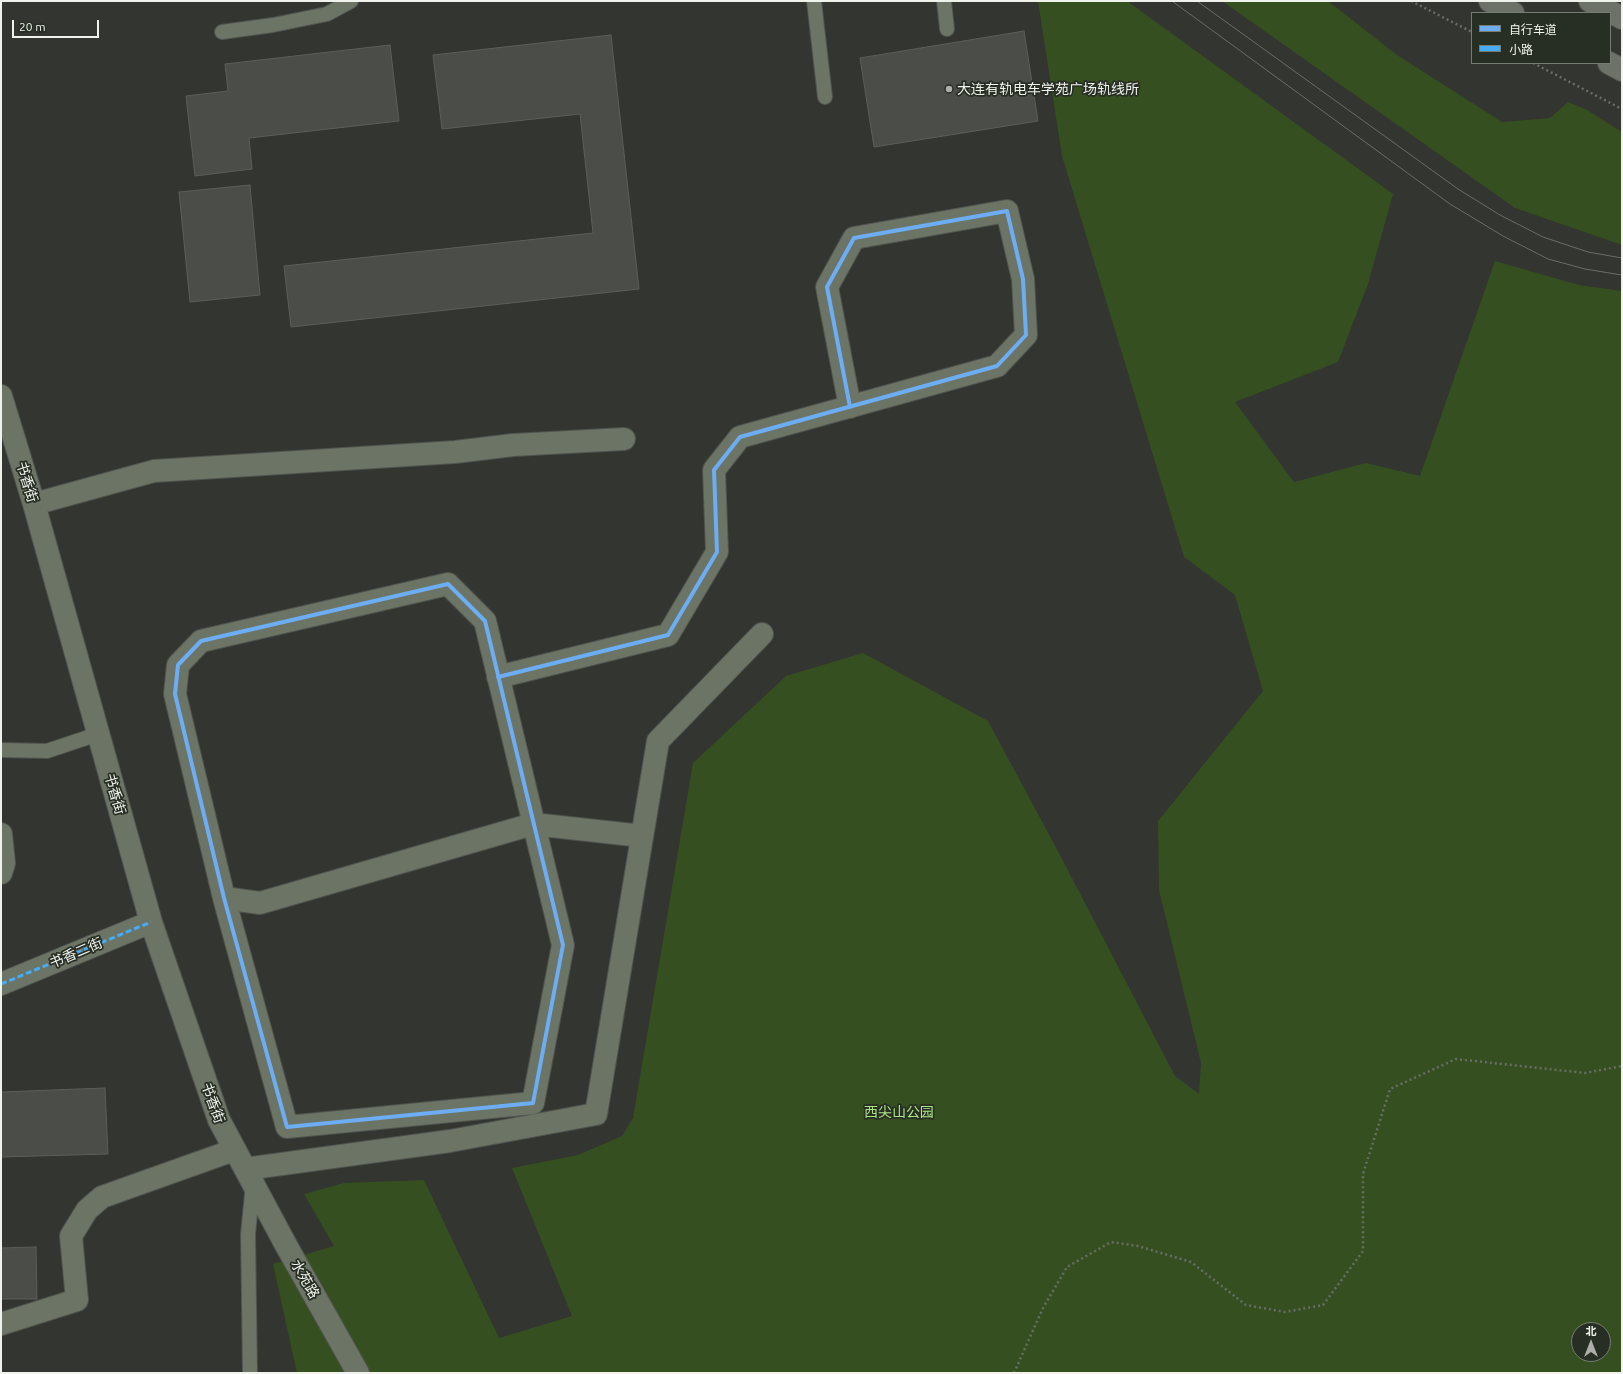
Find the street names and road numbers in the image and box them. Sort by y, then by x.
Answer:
street label: 书香街 [13,459,41,505]
street label: 书香街 [101,771,129,817]
street label: 书香二街 [47,934,105,972]
street label: 书香街 [198,1080,228,1126]
street label: 水苑路 [287,1257,323,1301]

